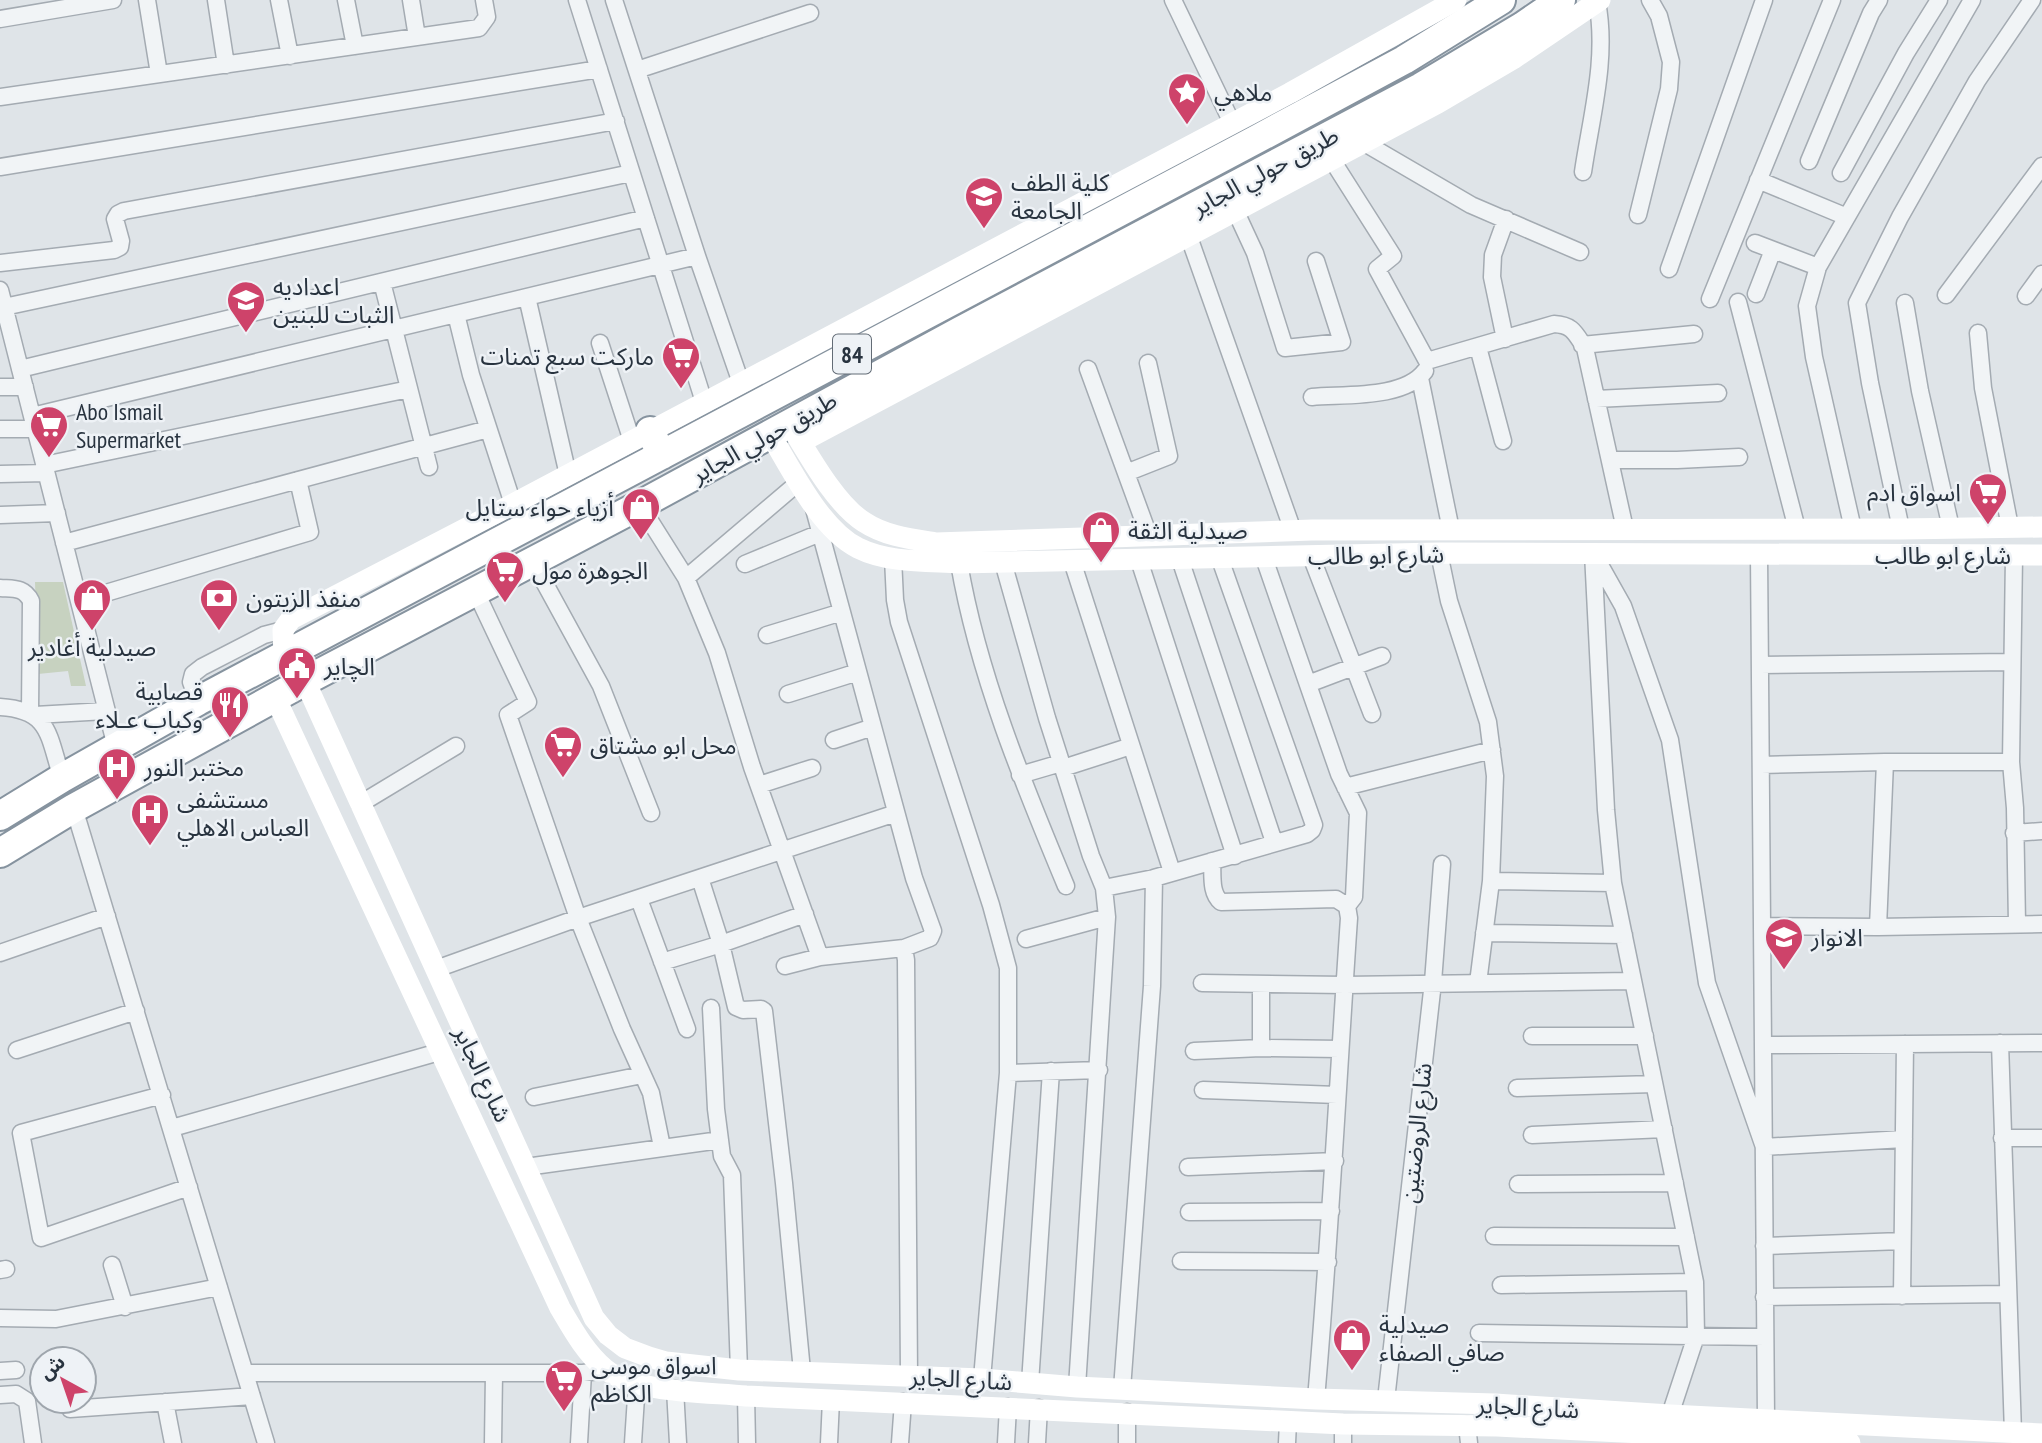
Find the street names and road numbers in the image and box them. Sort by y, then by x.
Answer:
street label: طريق حولي الجاير [1185,119,1345,226]
road number: 84 [833,334,871,374]
street label: طريق حولي الجاير [685,384,844,493]
street label: شارع ابو طالب [1308,538,1444,574]
street label: شارع ابو طالب [1875,540,2011,573]
street label: شارع الجاير [445,1020,519,1128]
street label: شارع الروضتين [1393,1061,1441,1205]
street label: شارع الجاير [908,1361,1013,1399]
street label: شارع الجاير [1475,1389,1580,1427]

